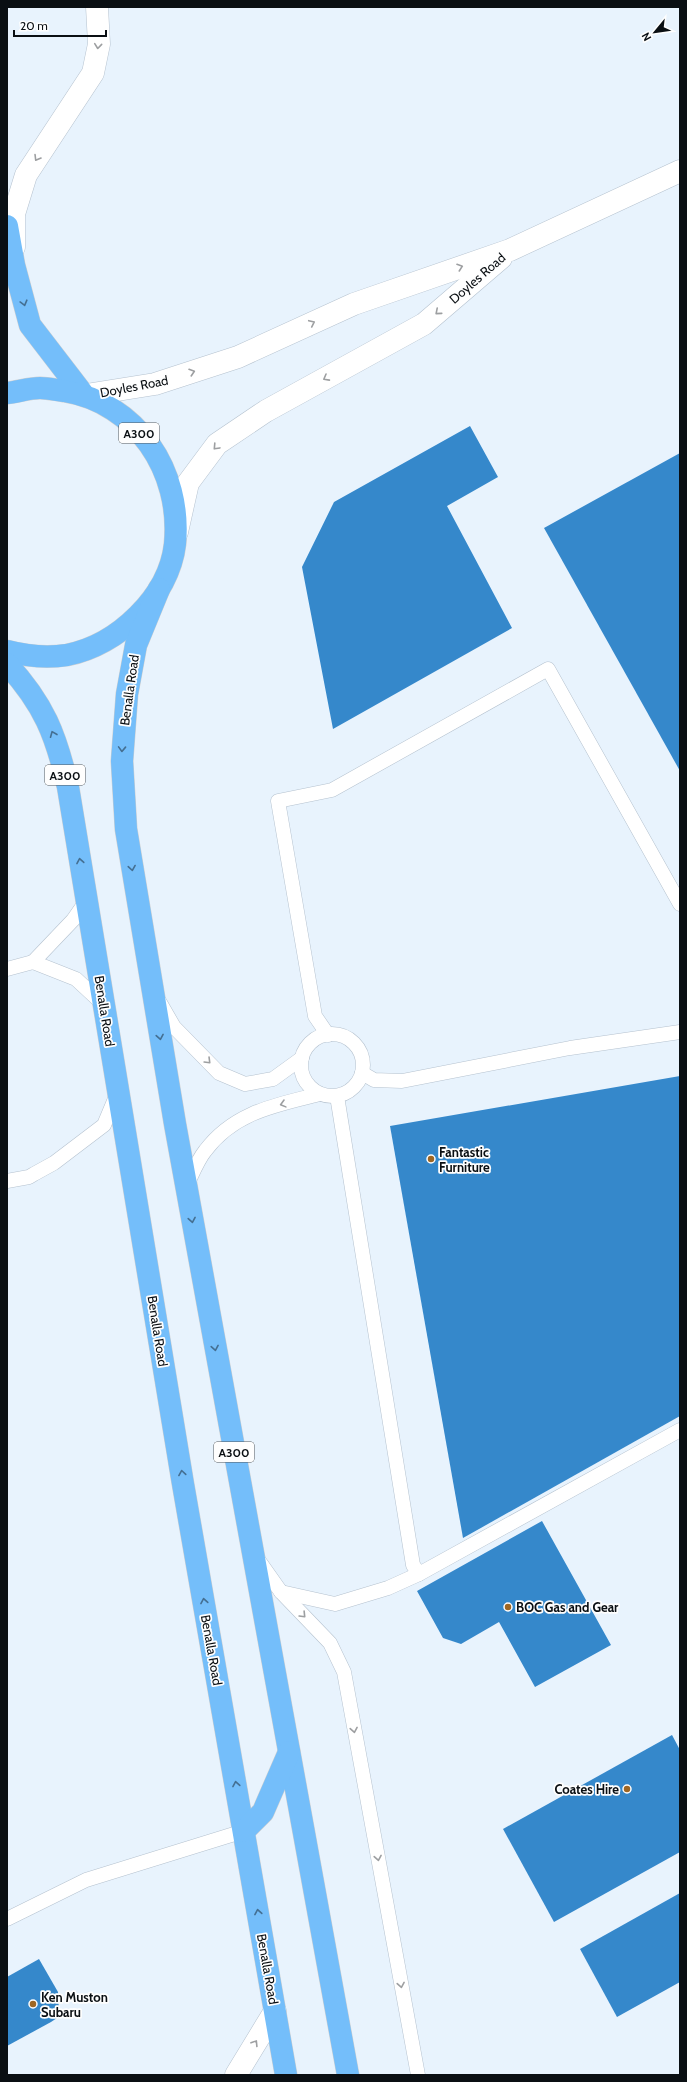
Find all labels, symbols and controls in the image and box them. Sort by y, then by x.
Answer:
scale bar [14,12,106,38]
north arrow [635,12,675,52]
text: 20 m [20,18,48,33]
text: N [638,30,654,44]
one-way arrow [94,43,103,49]
one-way arrow [34,154,41,161]
street label: Doyles Road [446,249,508,307]
one-way arrow [457,264,464,272]
one-way arrow [19,299,28,306]
one-way arrow [435,308,442,315]
one-way arrow [308,320,316,328]
one-way arrow [189,368,196,377]
street label: Doyles Road [99,372,169,400]
one-way arrow [323,373,330,381]
road number: A300 [119,423,159,443]
one-way arrow [213,442,221,450]
street label: Benalla Road [116,654,142,726]
one-way arrow [50,731,58,739]
one-way arrow [118,746,127,752]
road number: A300 [45,765,85,785]
one-way arrow [76,858,85,864]
one-way arrow [127,864,136,871]
street label: Benalla Road [92,974,118,1048]
one-way arrow [155,1034,164,1040]
one-way arrow [203,1056,211,1064]
one-way arrow [279,1099,286,1107]
place label: Fantastic Furniture [439,1144,490,1175]
marker: Fantastic Furniture [426,1154,436,1164]
one-way arrow [187,1217,196,1224]
street label: Benalla Road [145,1294,171,1368]
one-way arrow [211,1345,219,1351]
road number: A300 [214,1442,254,1462]
one-way arrow [178,1470,186,1476]
one-way arrow [200,1598,209,1604]
place label: BOC Gas and Gear [516,1599,619,1615]
marker: BOC Gas and Gear [503,1602,513,1612]
one-way arrow [298,1610,306,1618]
street label: Benalla Road [198,1613,226,1687]
one-way arrow [350,1727,358,1733]
one-way arrow [232,1781,241,1787]
place label: Coates Hire [554,1781,619,1797]
marker: Coates Hire [622,1784,632,1794]
one-way arrow [373,1855,382,1861]
one-way arrow [254,1909,263,1916]
street label: Benalla Road [254,1932,282,2006]
one-way arrow [397,1982,405,1989]
place label: Ken Muston Subaru [41,1989,108,2020]
marker: Ken Muston Subaru [28,1999,38,2009]
one-way arrow [250,2040,258,2047]

